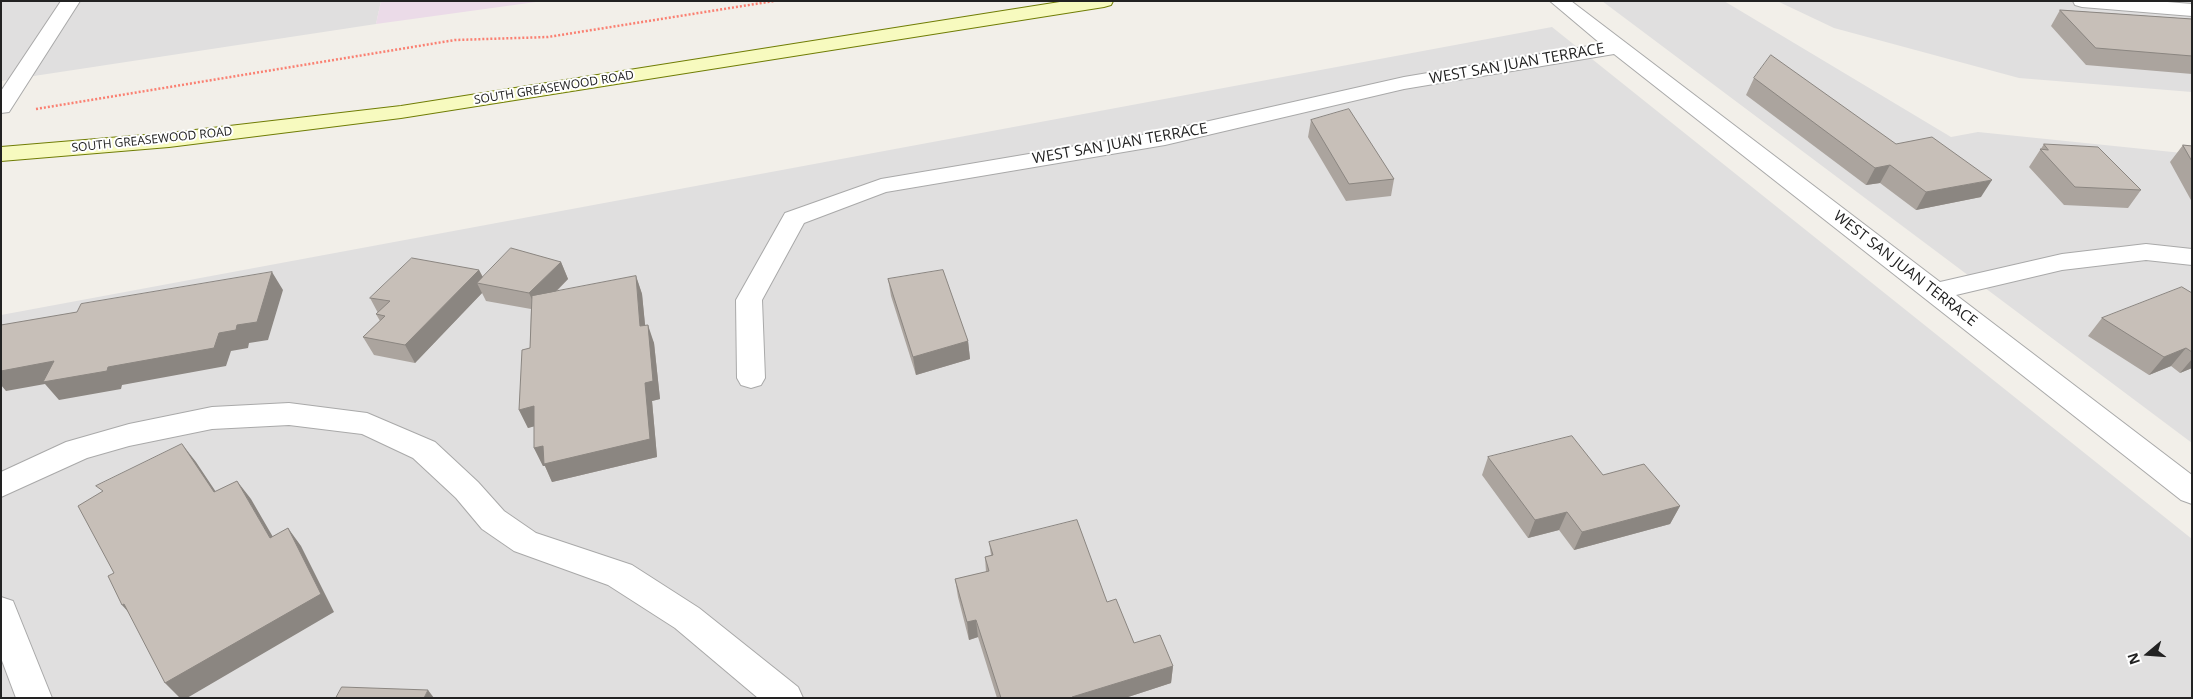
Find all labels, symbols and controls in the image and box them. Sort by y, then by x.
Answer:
street label: WEST SAN JUAN TERRACE [1428,40,1606,88]
street label: SOUTH GREASEWOOD ROAD [473,68,635,108]
street label: WEST SAN JUAN TERRACE [1031,120,1209,168]
street label: SOUTH GREASEWOOD ROAD [71,124,233,156]
street label: WEST SAN JUAN TERRACE [1830,207,1980,331]
north arrow [2123,629,2173,679]
text: N [2122,650,2144,667]

